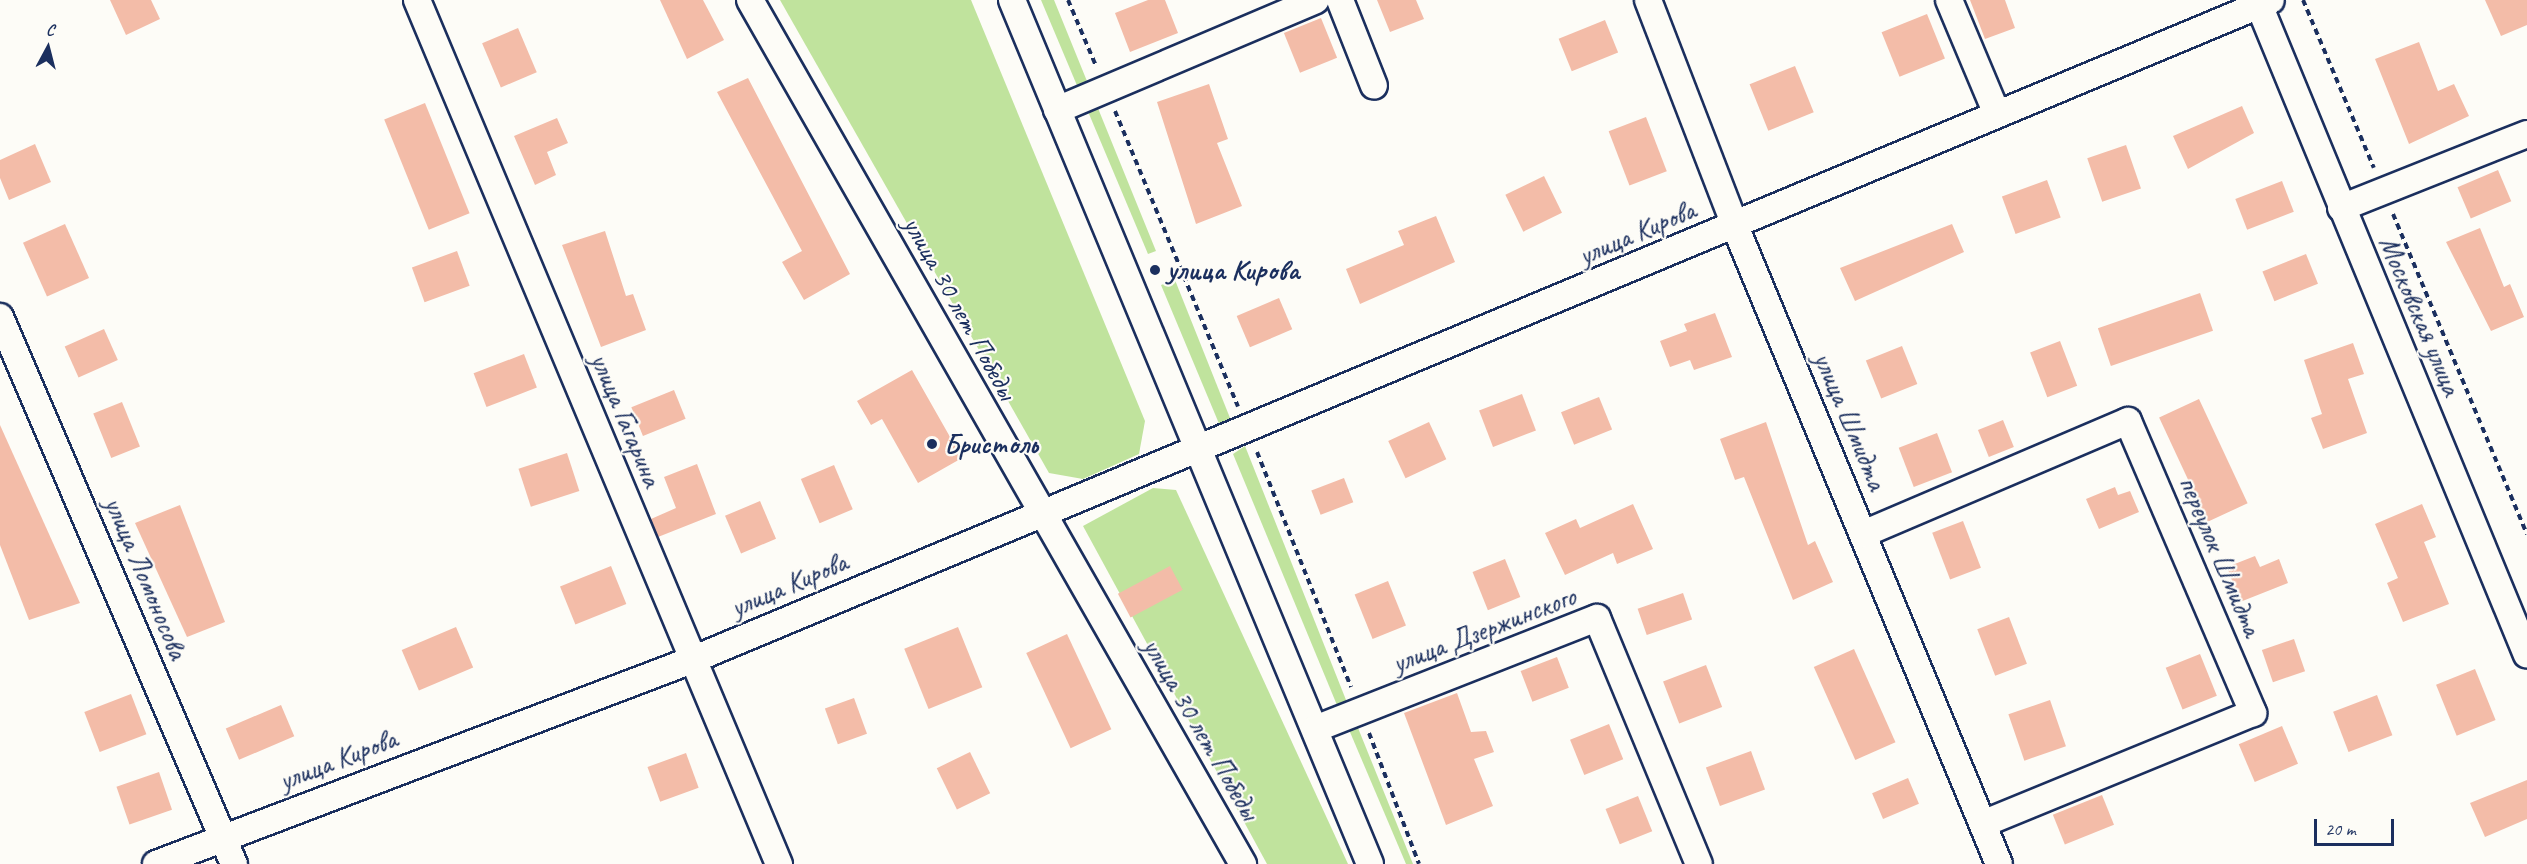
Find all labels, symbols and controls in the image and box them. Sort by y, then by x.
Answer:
north arrow [18,18,78,78]
text: С [45,20,55,41]
street label: улица Кирова [1574,193,1700,273]
street label: улица 30 лет Победы [896,211,1024,405]
street label: Московская улица [2371,231,2469,401]
place label: улица Кирова [1167,253,1298,287]
marker: улица Кирова [1148,263,1162,277]
street label: улица Гагарина [583,348,669,492]
street label: улица Шмидта [1807,349,1893,493]
place label: Бристоль [944,427,1038,461]
marker: Бристоль [925,437,939,451]
street label: переулок Шмидта [2172,473,2268,639]
street label: улица Ломоносова [97,492,195,664]
street label: улица Кирова [726,545,852,625]
street label: улица Дзержинского [1388,580,1580,680]
street label: улица 30 лет Победы [1136,632,1266,826]
street label: улица Кирова [274,722,402,798]
scale bar [2317,807,2396,845]
text: 20 m [2325,818,2356,840]

